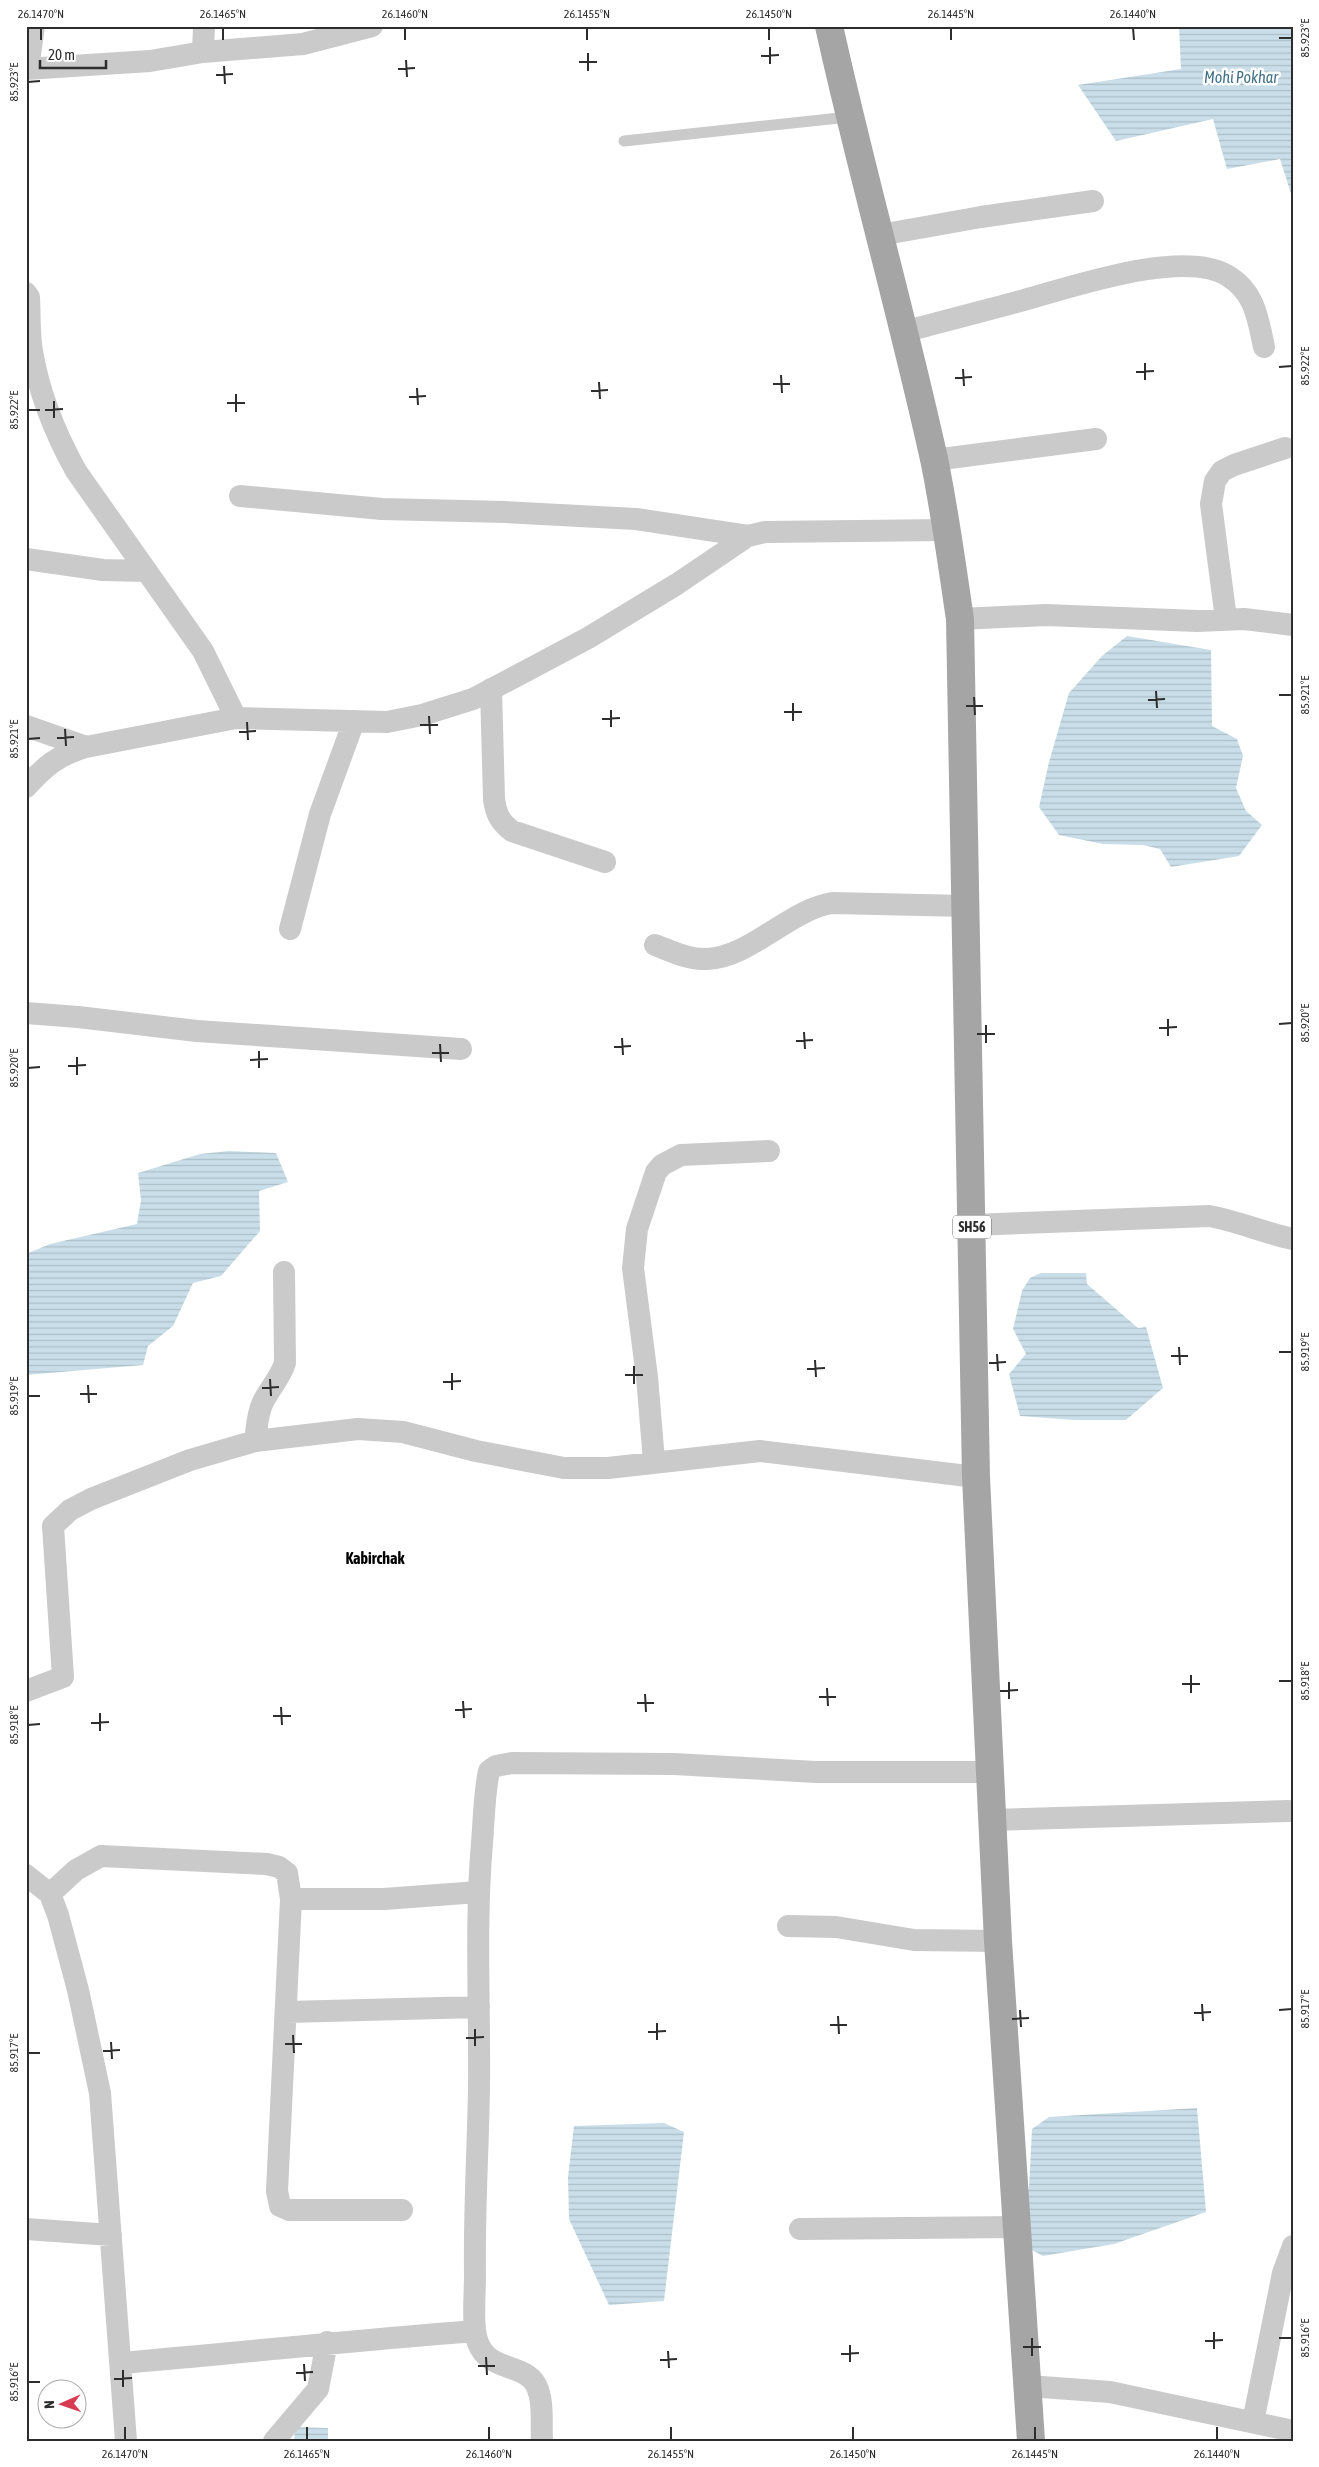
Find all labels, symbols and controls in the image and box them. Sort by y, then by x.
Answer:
text: 26.1470°N [18,7,64,21]
text: 26.1465°N [200,7,246,21]
text: 26.1460°N [382,7,428,21]
text: 26.1455°N [564,7,610,21]
text: 26.1450°N [746,7,792,21]
text: 26.1445°N [928,7,974,21]
text: 26.1440°N [1110,7,1156,21]
text: 85.923°E [1298,19,1312,57]
scale bar [40,38,106,70]
text: 20 m [48,46,75,63]
text: 85.923°E [7,63,21,101]
water label: Mohi Pokhar [1204,68,1279,86]
text: 85.922°E [1298,347,1312,385]
text: 85.922°E [7,391,21,429]
text: 85.921°E [1298,676,1312,714]
text: 85.921°E [7,720,21,758]
text: 85.920°E [1298,1004,1312,1042]
text: 85.920°E [7,1049,21,1087]
road number: SH56 [953,1216,991,1238]
text: 85.919°E [1298,1333,1312,1371]
text: 85.919°E [7,1377,21,1415]
district label: Kabirchak [345,1549,406,1567]
text: 85.918°E [1298,1662,1312,1700]
text: 85.918°E [7,1706,21,1744]
text: 85.917°E [1298,1990,1312,2028]
text: 85.917°E [7,2034,21,2072]
text: 85.916°E [1298,2319,1312,2357]
text: 85.916°E [7,2363,21,2401]
north arrow [38,2380,88,2430]
text: N [41,2400,57,2409]
text: 26.1470°N [102,2447,148,2461]
text: 26.1465°N [284,2447,330,2461]
text: 26.1460°N [466,2447,512,2461]
text: 26.1455°N [648,2447,694,2461]
text: 26.1450°N [830,2447,876,2461]
text: 26.1445°N [1012,2447,1058,2461]
text: 26.1440°N [1194,2447,1240,2461]

